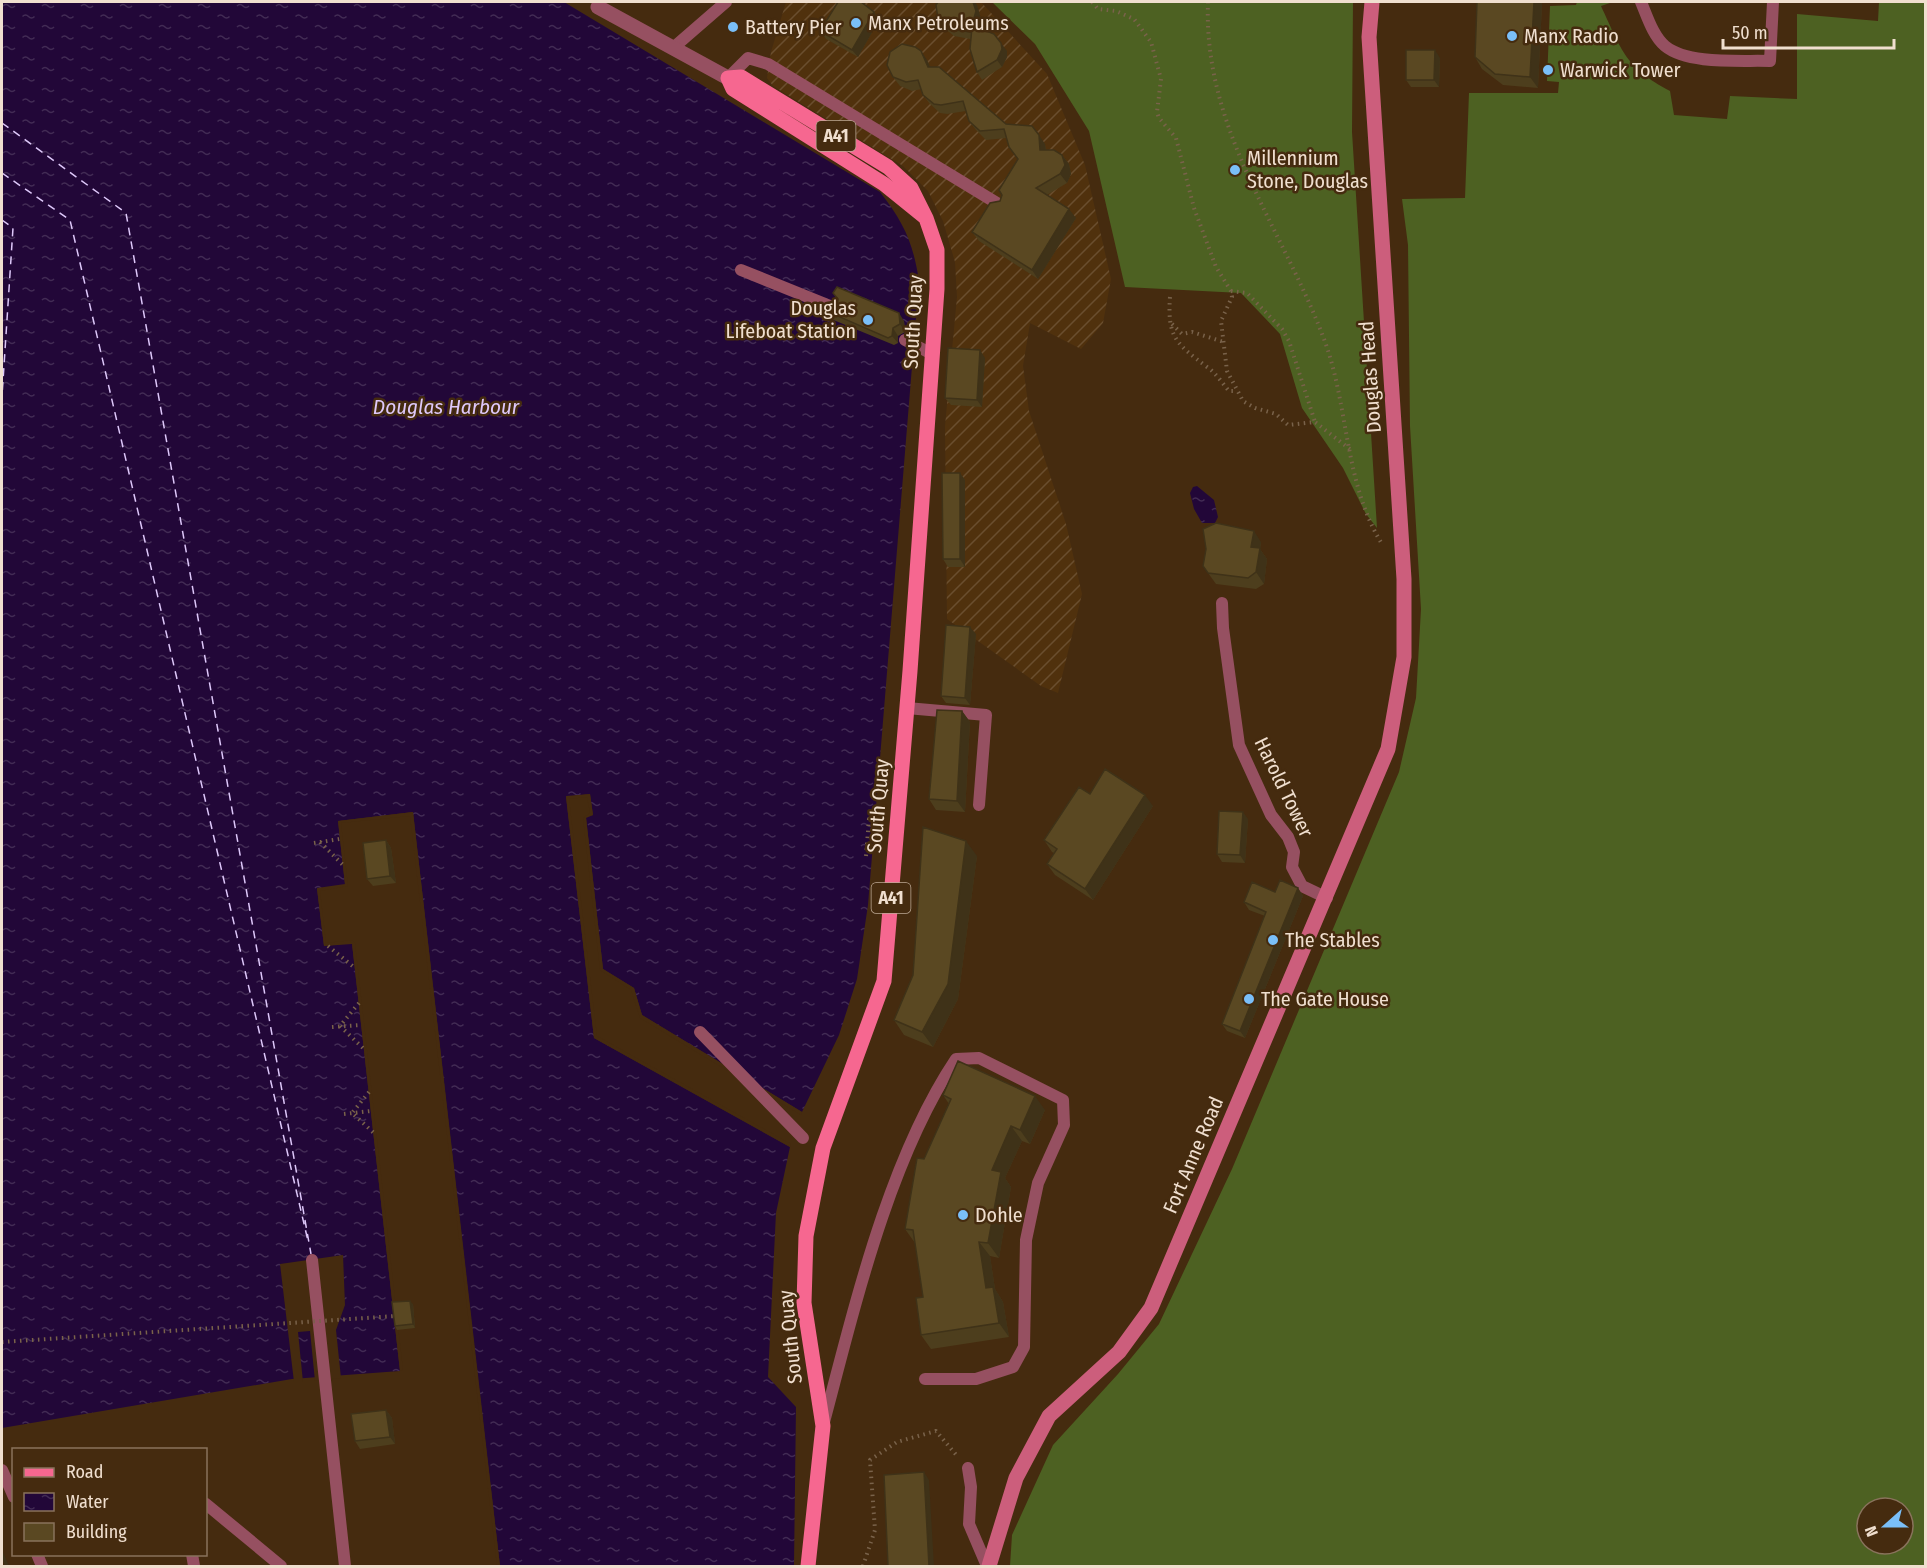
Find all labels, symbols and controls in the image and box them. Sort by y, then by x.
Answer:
place label: Manx Petroleums [868,11,1009,35]
scale bar [1723,12,1894,50]
place label: Battery Pier [745,15,841,39]
marker: Manx Petroleums [849,16,863,30]
marker: Battery Pier [726,20,740,34]
text: 50 m [1732,22,1768,44]
place label: Manx Radio [1524,24,1619,48]
marker: Manx Radio [1505,29,1519,43]
place label: Warwick Tower [1560,58,1681,82]
marker: Warwick Tower [1541,63,1555,77]
road number: A41 [816,121,856,151]
place label: Millennium Stone, Douglas [1247,146,1368,193]
marker: Millennium Stone, Douglas [1228,163,1242,177]
street label: South Quay [899,274,927,370]
place label: Douglas Lifeboat Station [726,296,856,343]
marker: Douglas Lifeboat Station [861,313,875,327]
street label: Douglas Head [1354,320,1386,434]
water label: Douglas Harbour [373,394,520,420]
street label: Harold Tower [1250,733,1318,841]
street label: South Quay [862,758,894,854]
road number: A41 [872,883,910,913]
place label: The Stables [1285,928,1380,952]
marker: The Stables [1266,933,1280,947]
place label: The Gate House [1261,987,1389,1011]
marker: The Gate House [1242,992,1256,1006]
street label: Fort Anne Road [1158,1093,1228,1217]
place label: Dohle [975,1203,1023,1227]
marker: Dohle [956,1208,970,1222]
street label: South Quay [773,1289,807,1385]
legend [12,1448,207,1556]
text: Road [66,1461,103,1483]
text: Water [66,1491,109,1513]
north arrow [1855,1496,1915,1556]
text: Building [66,1521,127,1543]
text: N [1861,1523,1882,1539]

